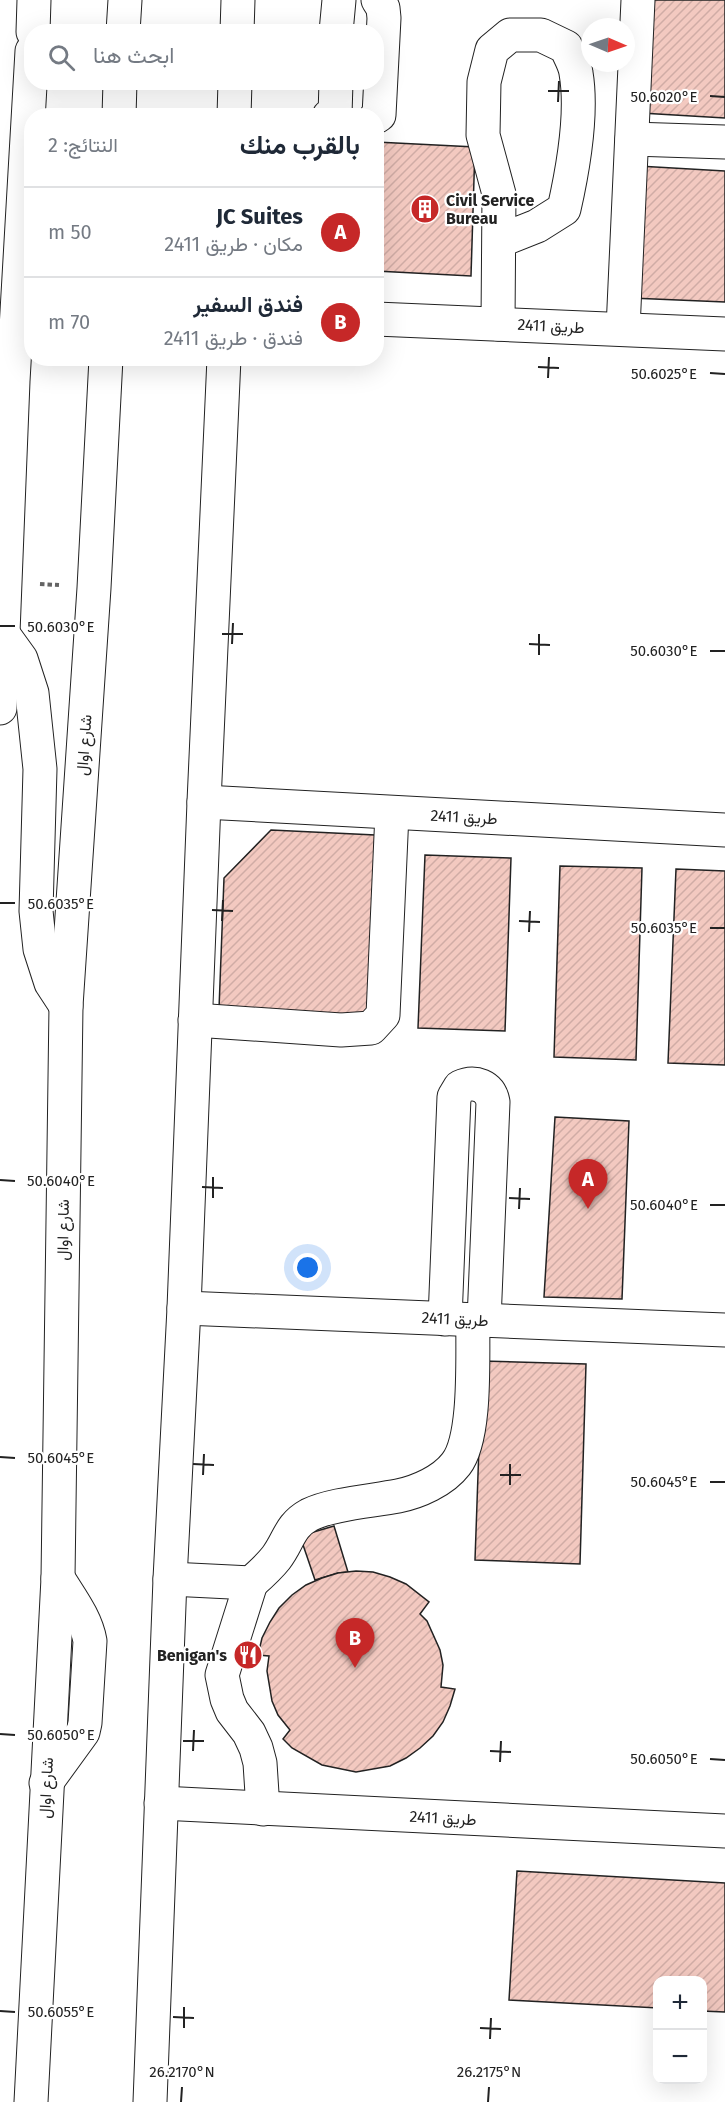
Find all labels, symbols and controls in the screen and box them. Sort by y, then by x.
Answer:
north arrow [581,18,635,72]
search box [24,24,384,90]
icon: search [45,41,78,74]
text: ابحث هنا [93,42,174,69]
text: 50.6020°E [630,88,698,106]
text: بالقرب منك [240,130,360,161]
text: النتائج: 2 [48,133,118,157]
place label: Civil Service Bureau [446,191,534,228]
building icon: Civil Service Bureau [409,193,441,225]
text: JC Suites [216,203,303,230]
text: 50 m [48,220,92,244]
text: A [335,220,346,244]
text: مكان · طريق 2411 [164,232,303,256]
text: فندق السفير [193,291,303,318]
text: 70 m [48,310,90,334]
text: B [334,310,347,334]
street label: طريق 2411 [517,315,585,338]
text: فندق · طريق 2411 [164,326,303,350]
text: 50.6025°E [631,365,697,383]
text: 50.6030°E [27,618,95,636]
text: 50.6030°E [630,642,698,660]
street label: شارع اوال [72,714,98,776]
street label: طريق 2411 [430,806,498,829]
text: 50.6035°E [28,895,94,913]
text: 50.6035°E [631,919,697,937]
pin: A [568,1160,608,1209]
text: 50.6040°E [27,1172,95,1190]
text: 50.6040°E [630,1196,698,1214]
street label: شارع اوال [53,1199,75,1261]
your location [293,1253,322,1282]
street label: طريق 2411 [421,1308,489,1331]
text: 50.6045°E [28,1449,94,1467]
text: 50.6045°E [631,1473,697,1491]
pin: B [336,1618,374,1668]
restaurant icon: Benigan's [232,1639,264,1671]
place label: Benigan's [157,1646,227,1665]
text: 50.6050°E [27,1726,95,1744]
text: 50.6050°E [630,1750,698,1768]
street label: شارع اوال [35,1757,59,1819]
street label: طريق 2411 [409,1807,477,1830]
map controls [653,1976,707,2084]
button: + [653,1976,707,2030]
text: 50.6055°E [28,2003,94,2021]
button: − [653,2030,707,2084]
text: 26.2170°N [149,2063,215,2081]
text: 26.2175°N [457,2063,521,2081]

